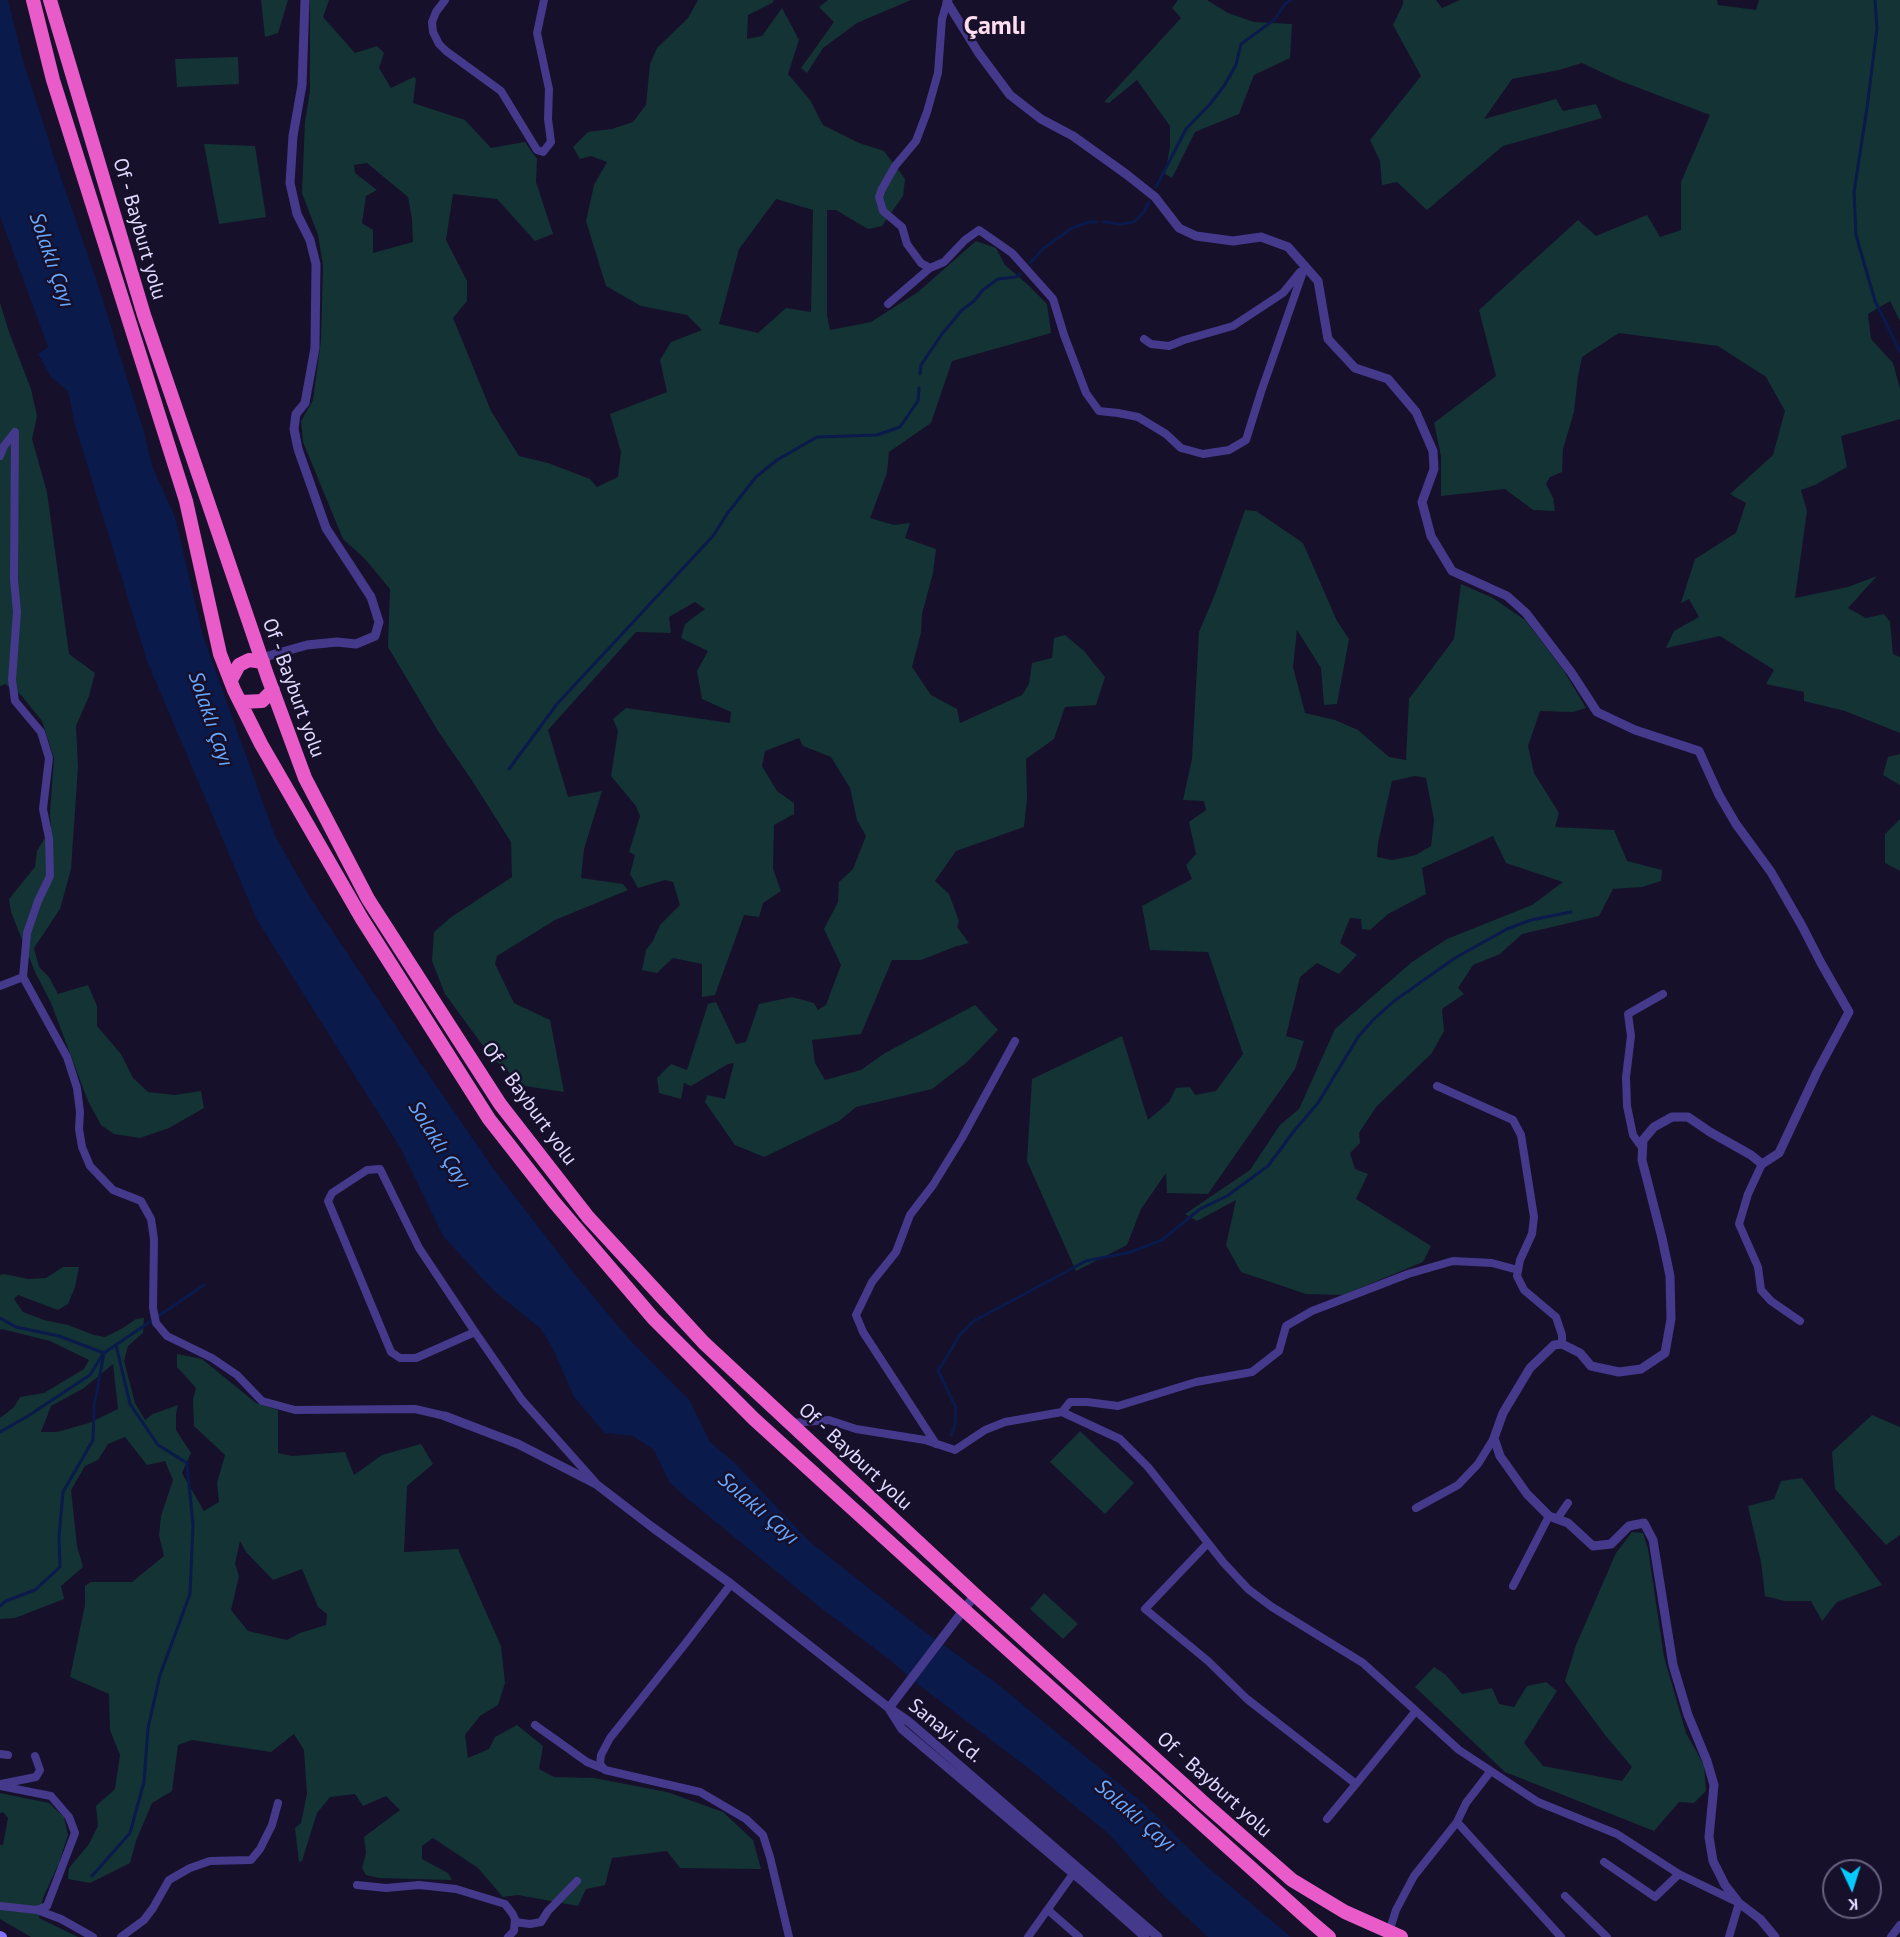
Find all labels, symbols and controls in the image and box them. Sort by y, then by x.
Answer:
district label: Çamlı [964,11,1026,43]
street label: Of - Bayburt yolu [107,155,171,303]
water label: Solaklı Çayı [23,209,79,311]
street label: Of - Bayburt yolu [257,615,329,761]
water label: Solaklı Çayı [182,668,238,770]
street label: Of - Bayburt yolu [476,1038,582,1170]
water label: Solaklı Çayı [402,1097,476,1193]
street label: Of - Bayburt yolu [793,1398,917,1516]
water label: Solaklı Çayı [713,1467,803,1551]
street label: Sanayi Cd. [903,1694,987,1768]
street label: Of - Bayburt yolu [1152,1727,1276,1843]
water label: Solaklı Çayı [1090,1774,1180,1858]
north arrow [1822,1859,1882,1919]
text: K [1847,1895,1859,1915]

